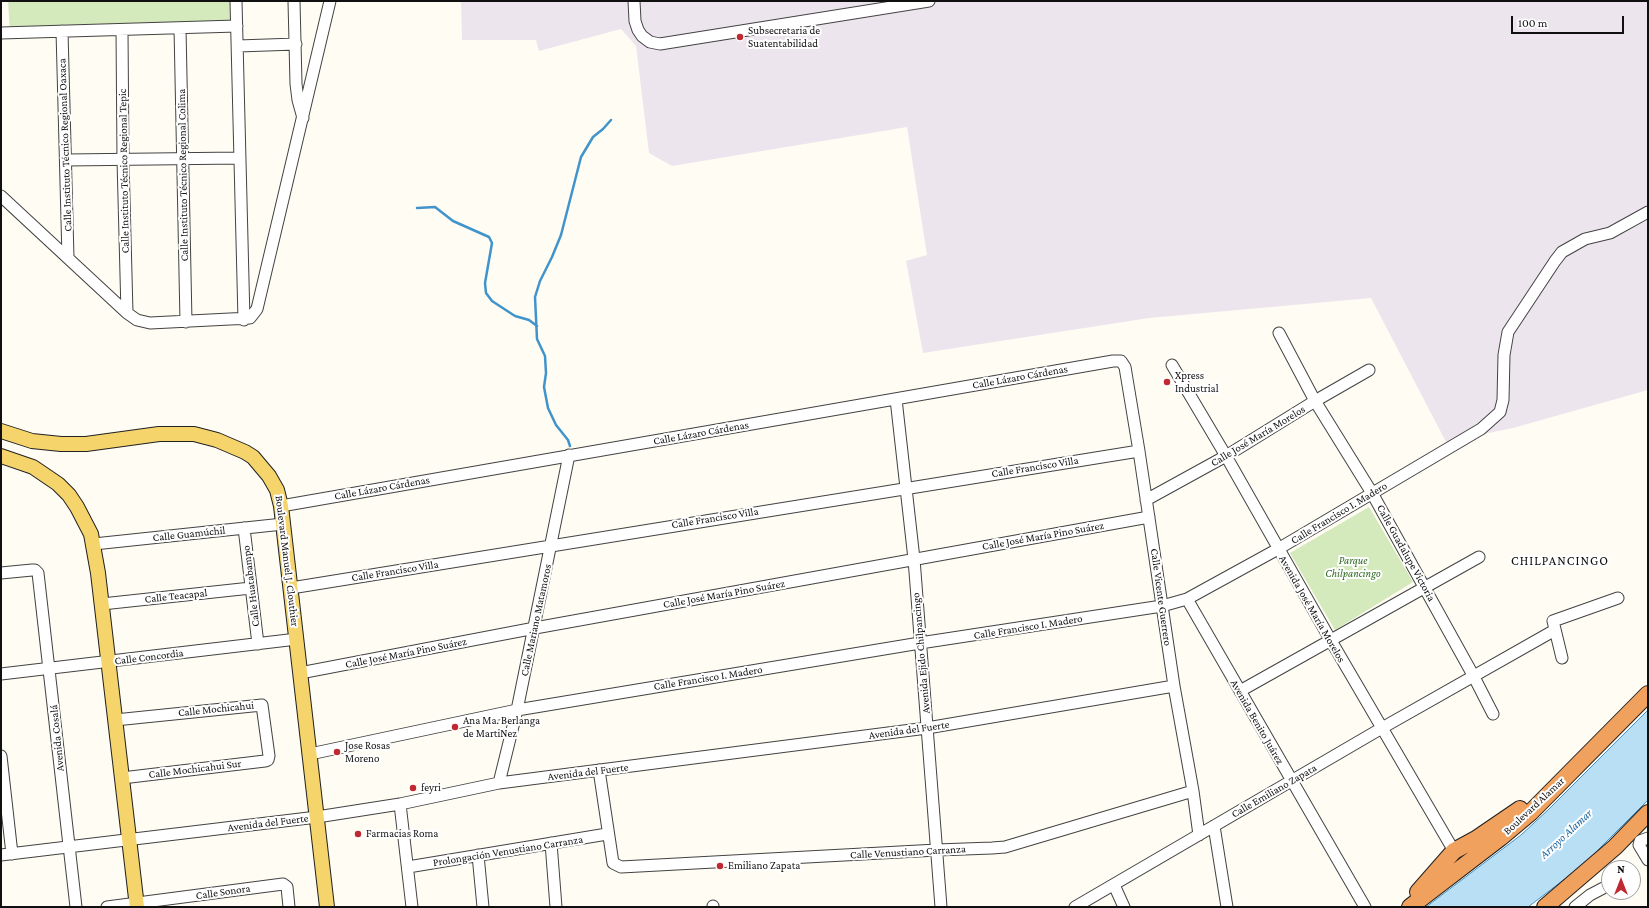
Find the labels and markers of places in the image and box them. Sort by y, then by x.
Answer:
place label: Subsecretaria de Suatentabilidad [748,24,820,50]
marker: Subsecretaria de Suatentabilidad [735,32,745,42]
place label: Xpress Industrial [1175,369,1219,395]
marker: Xpress Industrial [1162,377,1172,387]
place label: Ana Ma. Berlanga de MartiNez [463,714,540,740]
marker: Ana Ma. Berlanga de MartiNez [450,722,460,732]
place label: Jose Rosas Moreno [345,739,390,765]
marker: Jose Rosas Moreno [332,747,342,757]
place label: feyri [421,781,441,795]
marker: feyri [408,783,418,793]
place label: Farmacias Roma [366,827,438,841]
marker: Farmacias Roma [353,829,363,839]
place label: Emiliano Zapata [728,859,800,873]
marker: Emiliano Zapata [715,861,725,871]

